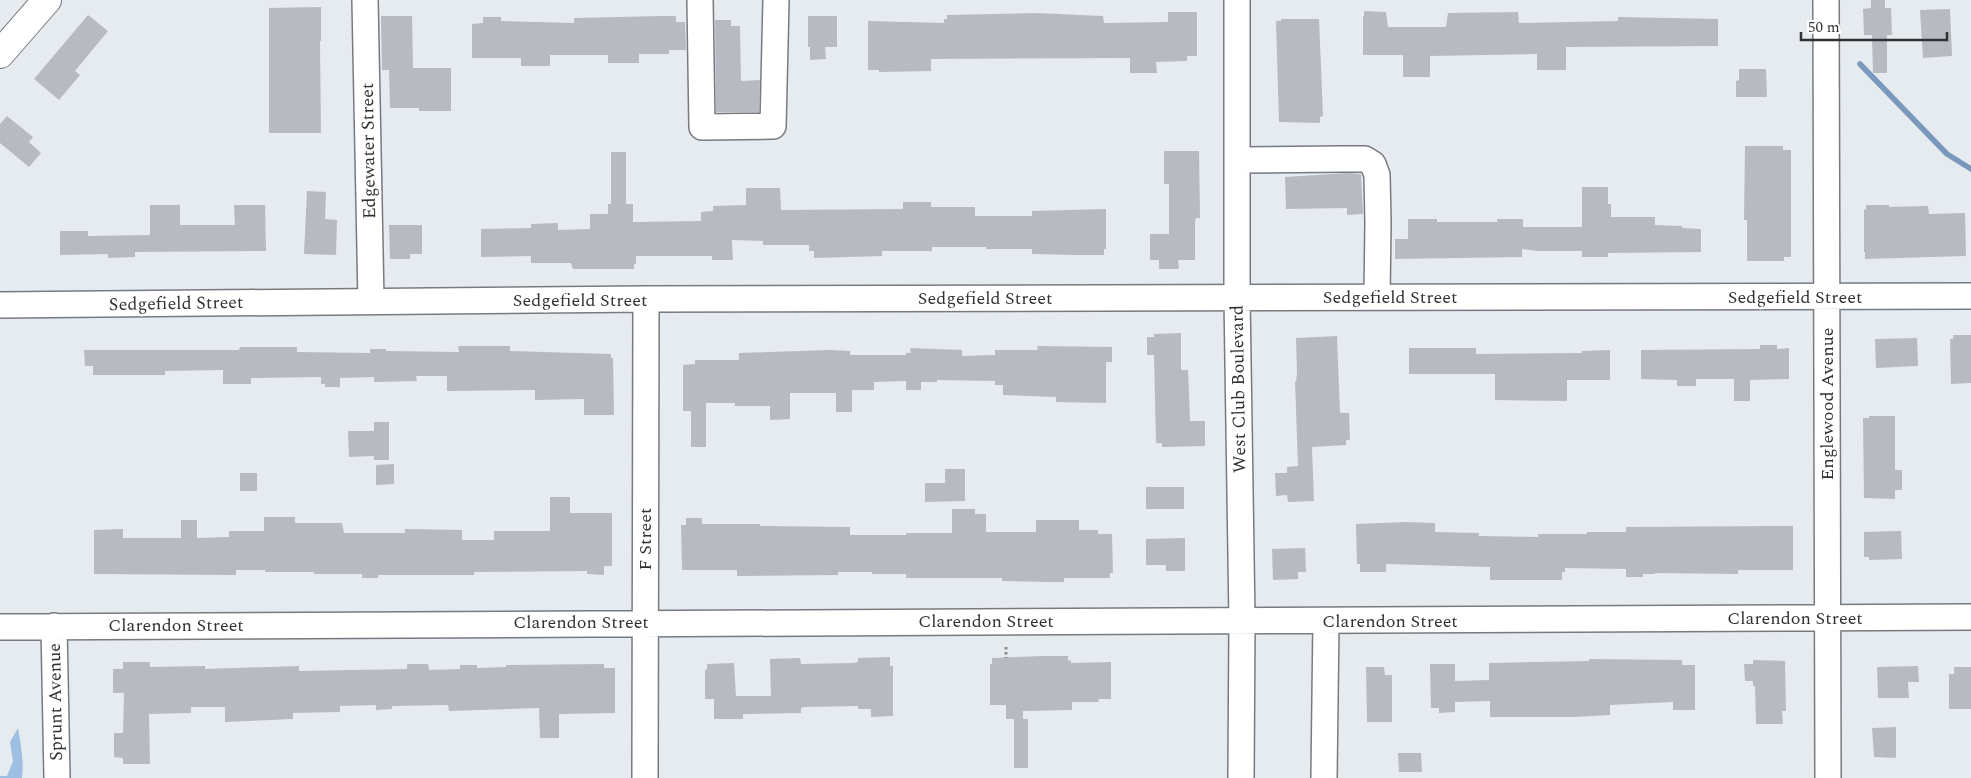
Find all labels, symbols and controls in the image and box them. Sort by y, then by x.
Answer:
scale bar [1801,10,1947,42]
text: 50 m [1808,16,1840,39]
street label: Edgewater Street [354,83,383,219]
street label: Sedgefield Street [1323,284,1457,311]
street label: Sedgefield Street [1728,284,1862,311]
street label: Sedgefield Street [918,285,1052,312]
street label: Sedgefield Street [513,287,647,314]
street label: Sedgefield Street [108,289,244,318]
street label: West Club Boulevard [1224,305,1253,473]
street label: Englewood Avenue [1814,328,1841,480]
street label: F Street [632,508,659,570]
street label: Clarendon Street [1727,605,1863,632]
street label: Clarendon Street [918,608,1054,635]
street label: Clarendon Street [1322,608,1458,635]
street label: Clarendon Street [513,609,649,636]
street label: Clarendon Street [108,612,244,639]
street label: Sprunt Avenue [41,643,70,761]

